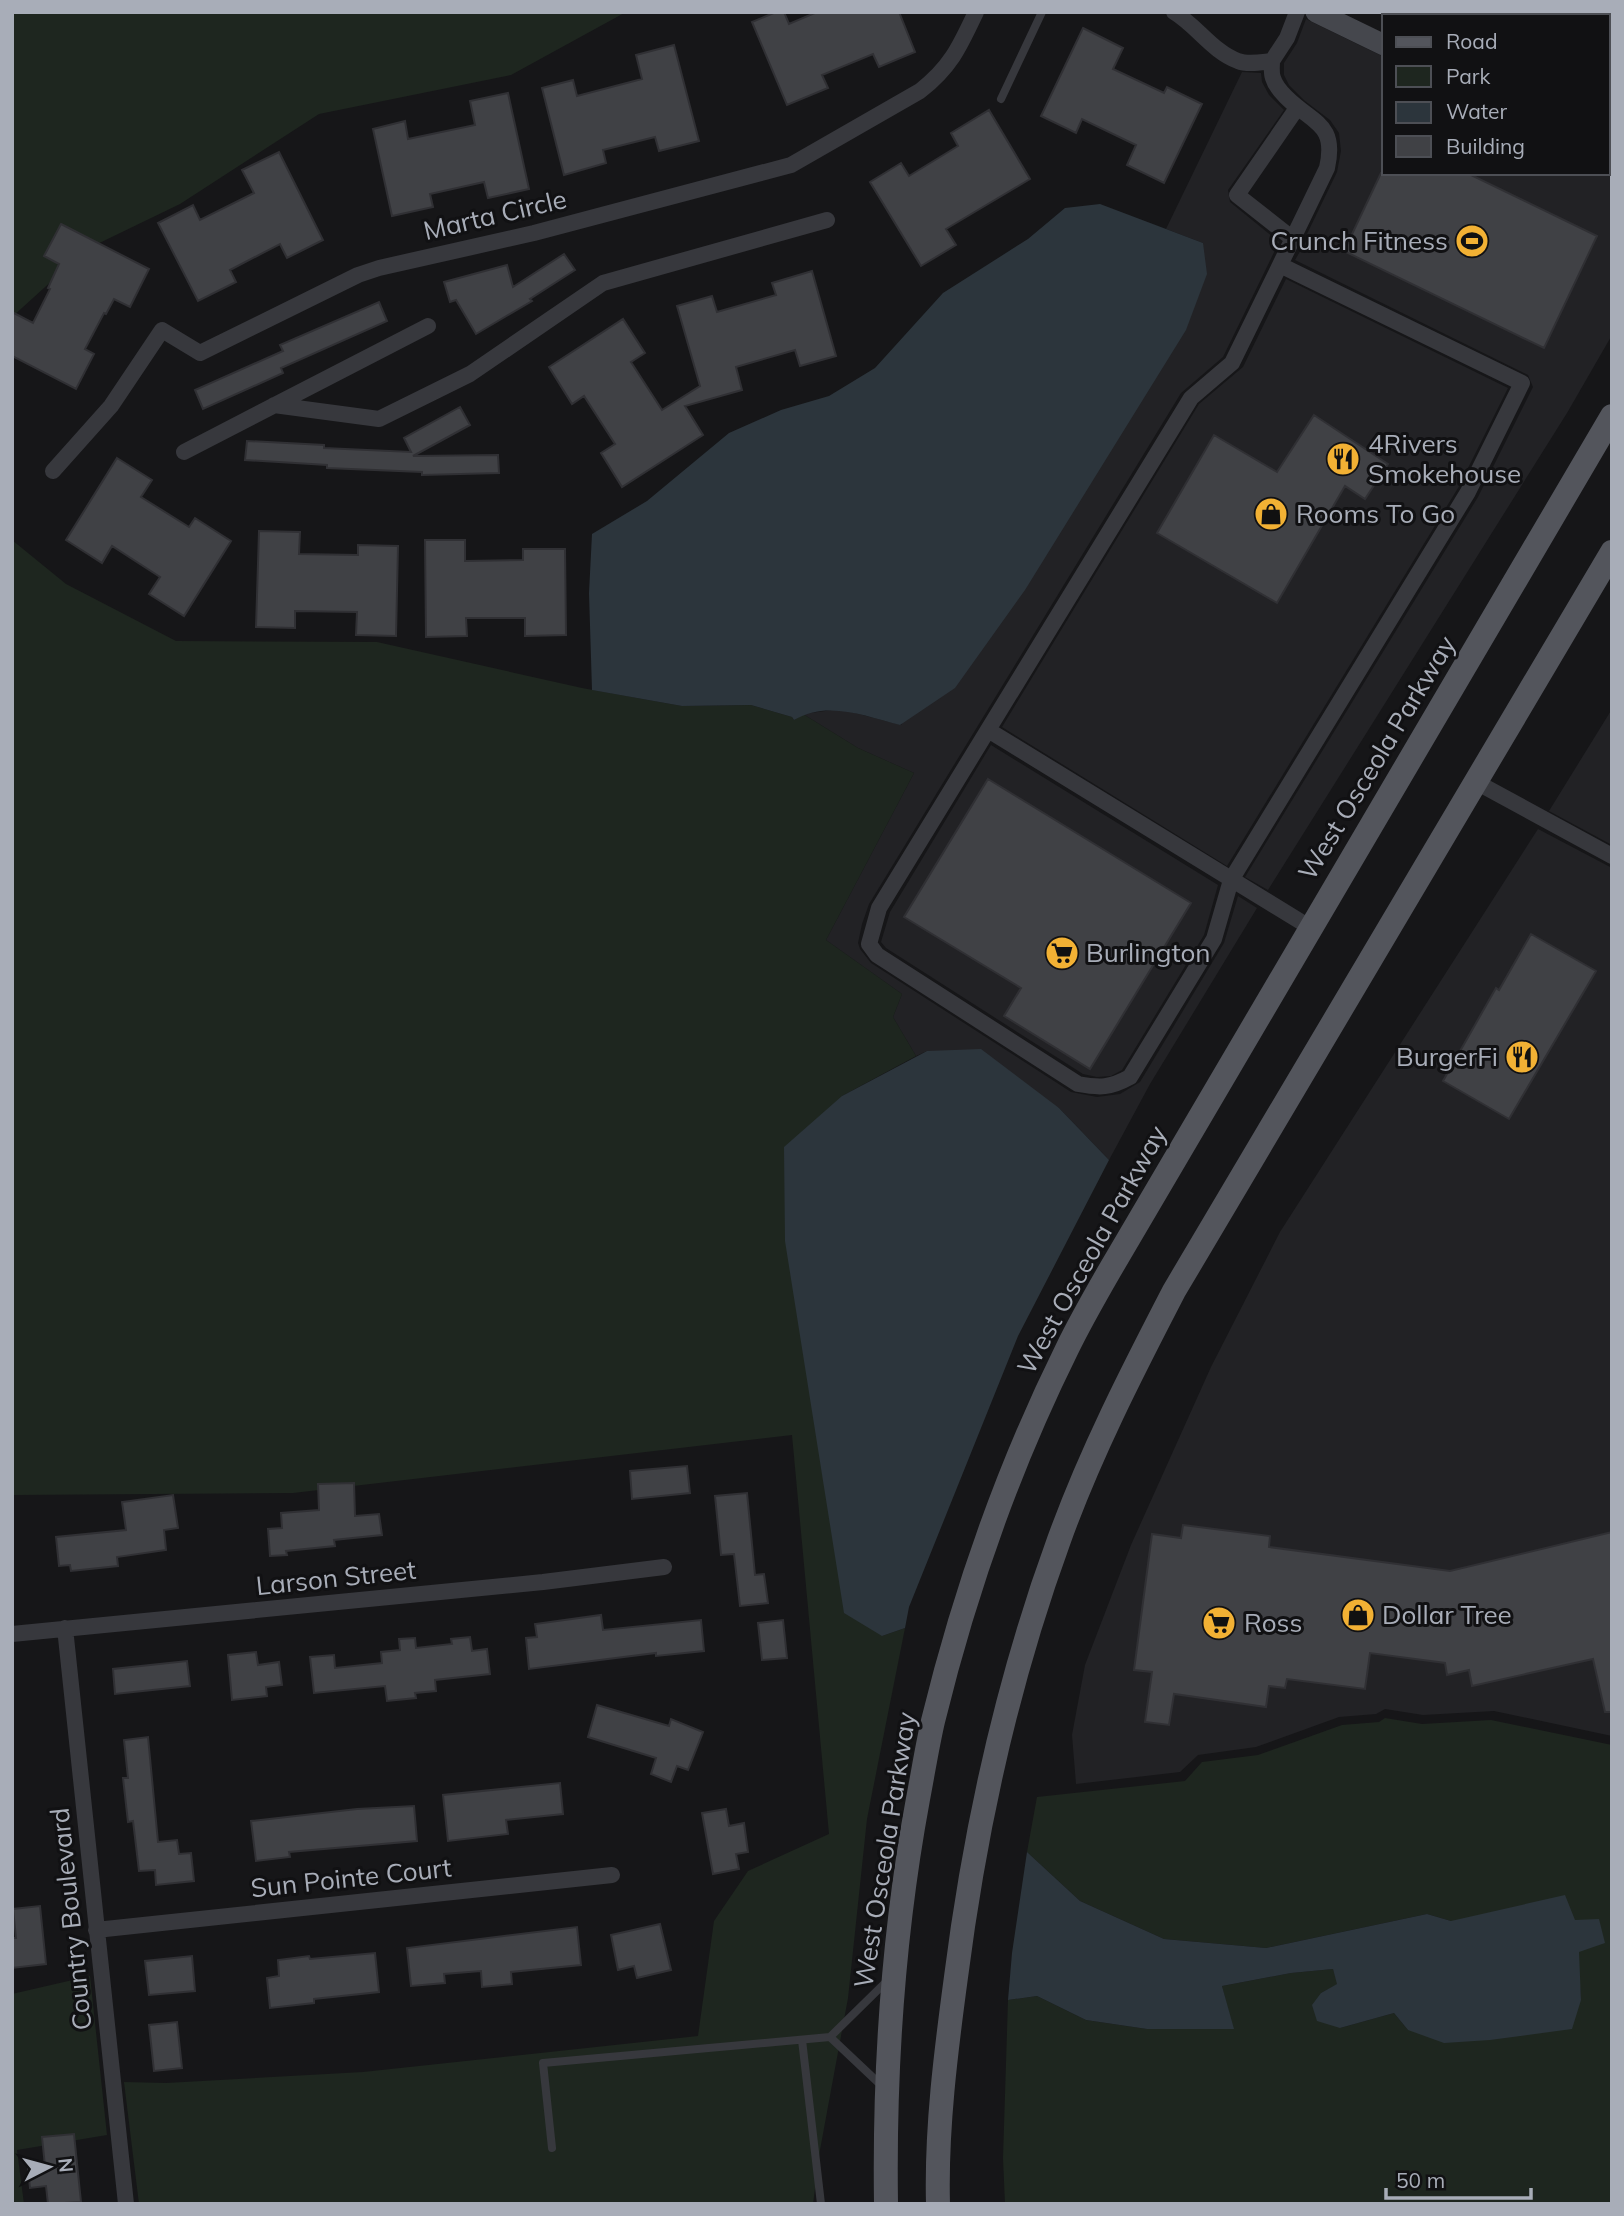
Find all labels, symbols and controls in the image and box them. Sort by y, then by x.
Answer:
legend [1382,14,1610,175]
text: Road [1446,28,1497,54]
text: Park [1446,63,1490,89]
text: Water [1446,98,1507,124]
text: Building [1446,133,1525,159]
street label: Marta Circle [420,182,570,247]
sports icon: Crunch Fitness [1453,222,1491,260]
place label: Crunch Fitness [1271,224,1448,257]
place label: 4Rivers Smokehouse [1368,427,1521,490]
restaurant icon: 4Rivers Smokehouse [1324,440,1362,478]
shop icon: Rooms To Go [1252,495,1290,533]
place label: Rooms To Go [1296,497,1455,530]
street label: West Osceola Parkway [1291,629,1463,886]
supermarket icon: Burlington [1043,934,1081,972]
place label: Burlington [1086,936,1210,969]
restaurant icon: BurgerFi [1503,1038,1541,1076]
place label: BurgerFi [1396,1040,1498,1073]
street label: West Osceola Parkway [1009,1119,1174,1380]
street label: Larson Street [254,1553,418,1602]
shop icon: Dollar Tree [1339,1596,1377,1634]
place label: Dollar Tree [1382,1598,1512,1631]
supermarket icon: Ross [1200,1604,1238,1642]
place label: Ross [1244,1606,1302,1639]
street label: West Osceola Parkway [846,1709,923,1990]
street label: Country Boulevard [42,1806,99,2032]
street label: Sun Pointe Court [249,1851,453,1904]
north arrow [14,2132,84,2202]
scale bar [1386,2156,1531,2200]
text: N [53,2157,79,2174]
text: 50 m [1396,2167,1445,2193]

